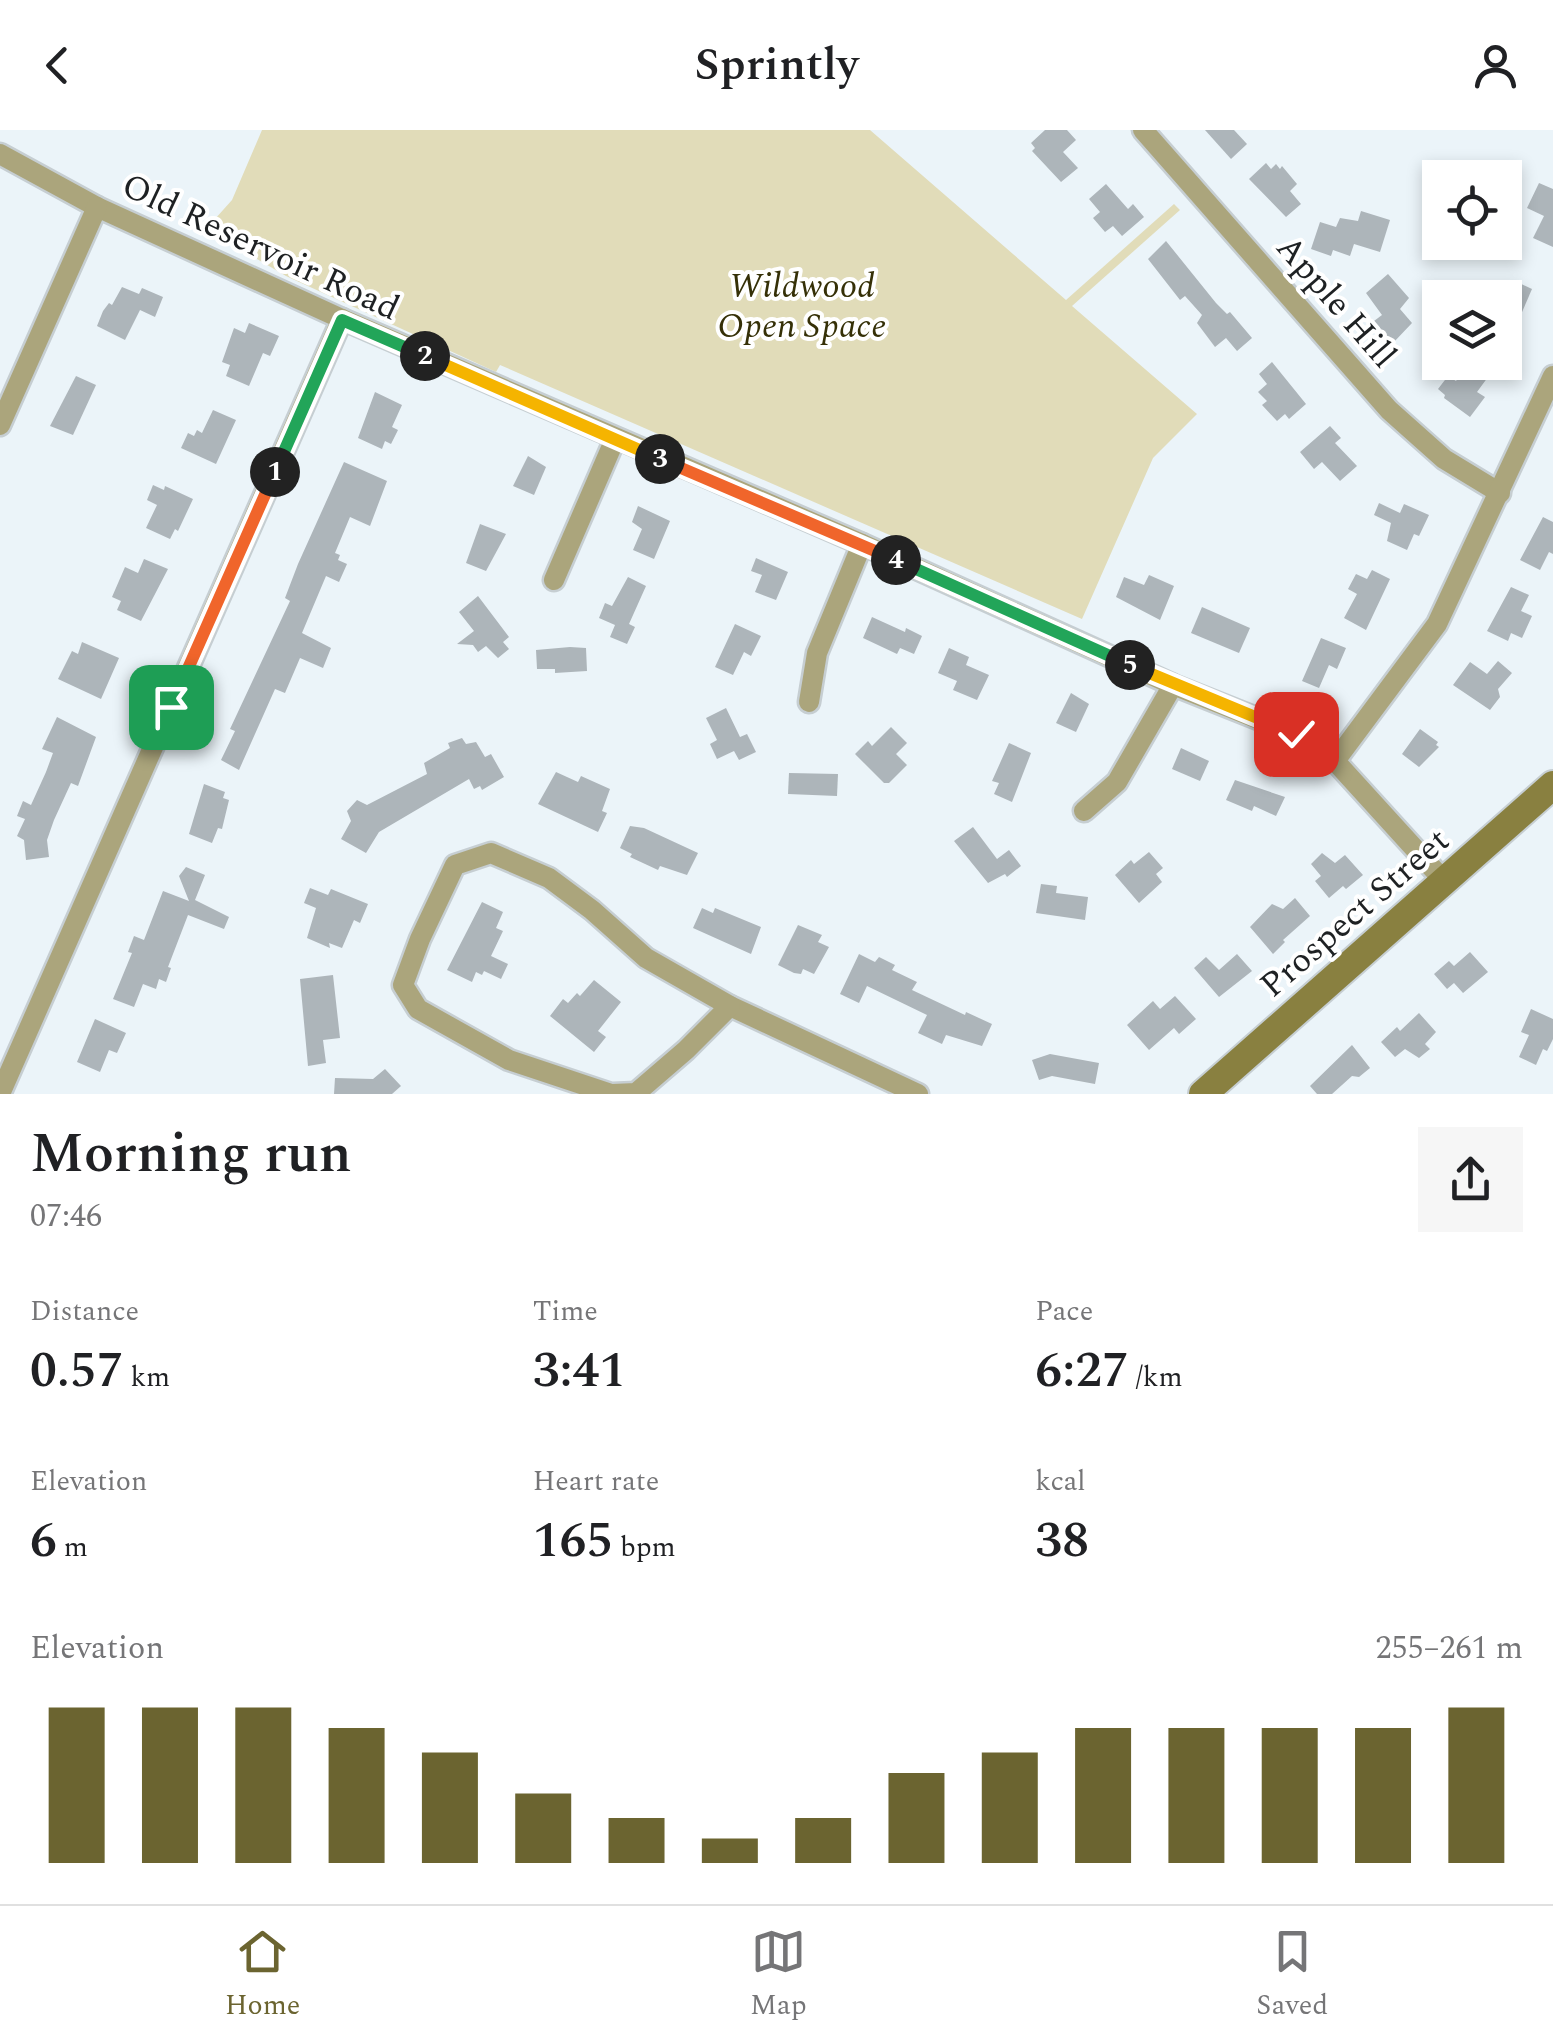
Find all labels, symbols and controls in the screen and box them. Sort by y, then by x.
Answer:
text: Sprintly [695,31,858,100]
icon: back [30,38,85,93]
icon: person [1468,38,1523,93]
street label: Old Reservoir Road [113,160,408,335]
map controls [1422,160,1522,380]
button: locate [1422,160,1522,260]
street label: Apple Hill [1263,224,1409,380]
park label: Wildwood Open Space [717,260,887,353]
button: layers [1422,280,1522,380]
pin: 2 [400,331,450,381]
text: 2 [417,334,433,377]
pin: 3 [635,434,685,484]
text: 3 [652,437,668,480]
pin: 1 [250,447,300,497]
text: 1 [267,450,283,493]
pin: 4 [871,535,921,585]
text: 4 [888,538,904,581]
pin: 5 [1105,640,1155,690]
text: 5 [1122,643,1138,686]
pin [129,665,214,750]
icon: arrive [144,680,199,735]
pin [1254,692,1339,777]
icon: check [1269,707,1324,762]
street label: Prospect Street [1248,816,1462,1011]
text: Morning run [30,1113,352,1196]
button: share [1418,1127,1523,1232]
text: 07:46 [30,1192,102,1241]
text: Distance [30,1290,139,1333]
text: Time [533,1290,598,1333]
text: Pace [1035,1290,1093,1333]
text: 0.57 [30,1333,123,1409]
text: 3:41 [533,1333,626,1409]
text: 6:27 [1035,1333,1129,1409]
text: km [123,1356,170,1399]
text: /km [1129,1356,1183,1399]
text: Elevation [30,1460,147,1503]
text: Heart rate [533,1460,659,1503]
text: kcal [1035,1460,1086,1503]
text: 6 [30,1503,57,1579]
text: 165 [533,1503,613,1579]
text: 38 [1035,1503,1089,1579]
text: m [57,1526,88,1569]
text: bpm [613,1526,676,1569]
text: Elevation [30,1624,164,1673]
text: 255–261 m [1375,1624,1523,1673]
tab: Home [225,1924,300,2027]
tab: Map [750,1924,807,2027]
tab: Saved [1256,1924,1328,2027]

